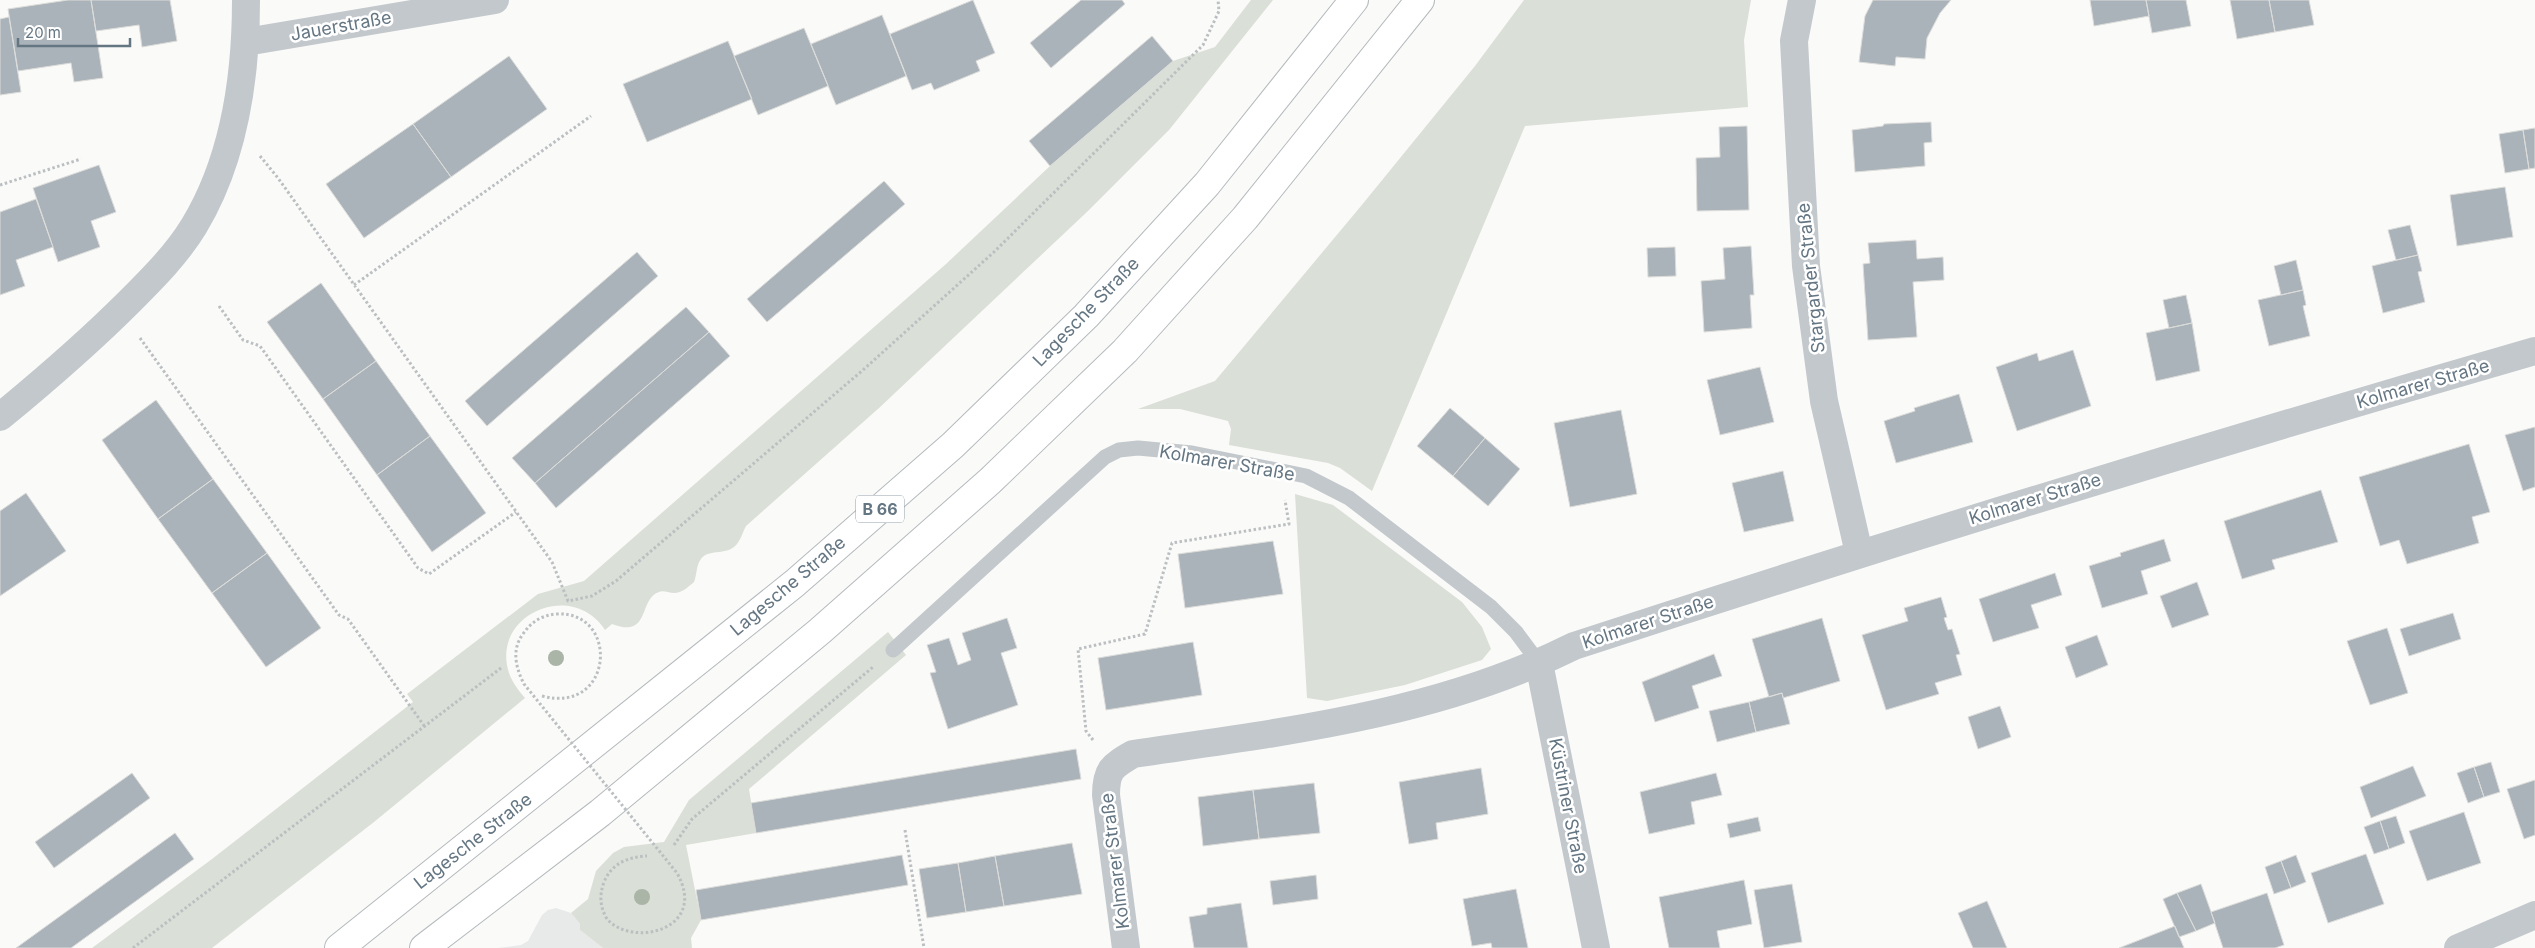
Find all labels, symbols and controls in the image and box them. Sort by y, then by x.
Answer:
street label: Jauerstraße [289,6,393,45]
scale bar [18,15,130,47]
text: 20 m [25,23,61,42]
street label: Stargarder Straße [1792,202,1829,354]
street label: Lagesche Straße [1028,253,1143,371]
street label: Kolmarer Straße [2354,355,2492,413]
street label: Kolmarer Straße [1158,440,1296,485]
street label: Kolmarer Straße [1966,468,2103,529]
road number: B 66 [856,496,904,522]
street label: Lagesche Straße [726,531,849,640]
street label: Kolmarer Straße [1579,590,1716,653]
street label: Küstriner Straße [1545,736,1592,876]
street label: Lagesche Straße [410,788,536,893]
street label: Kolmarer Straße [1096,792,1133,930]

